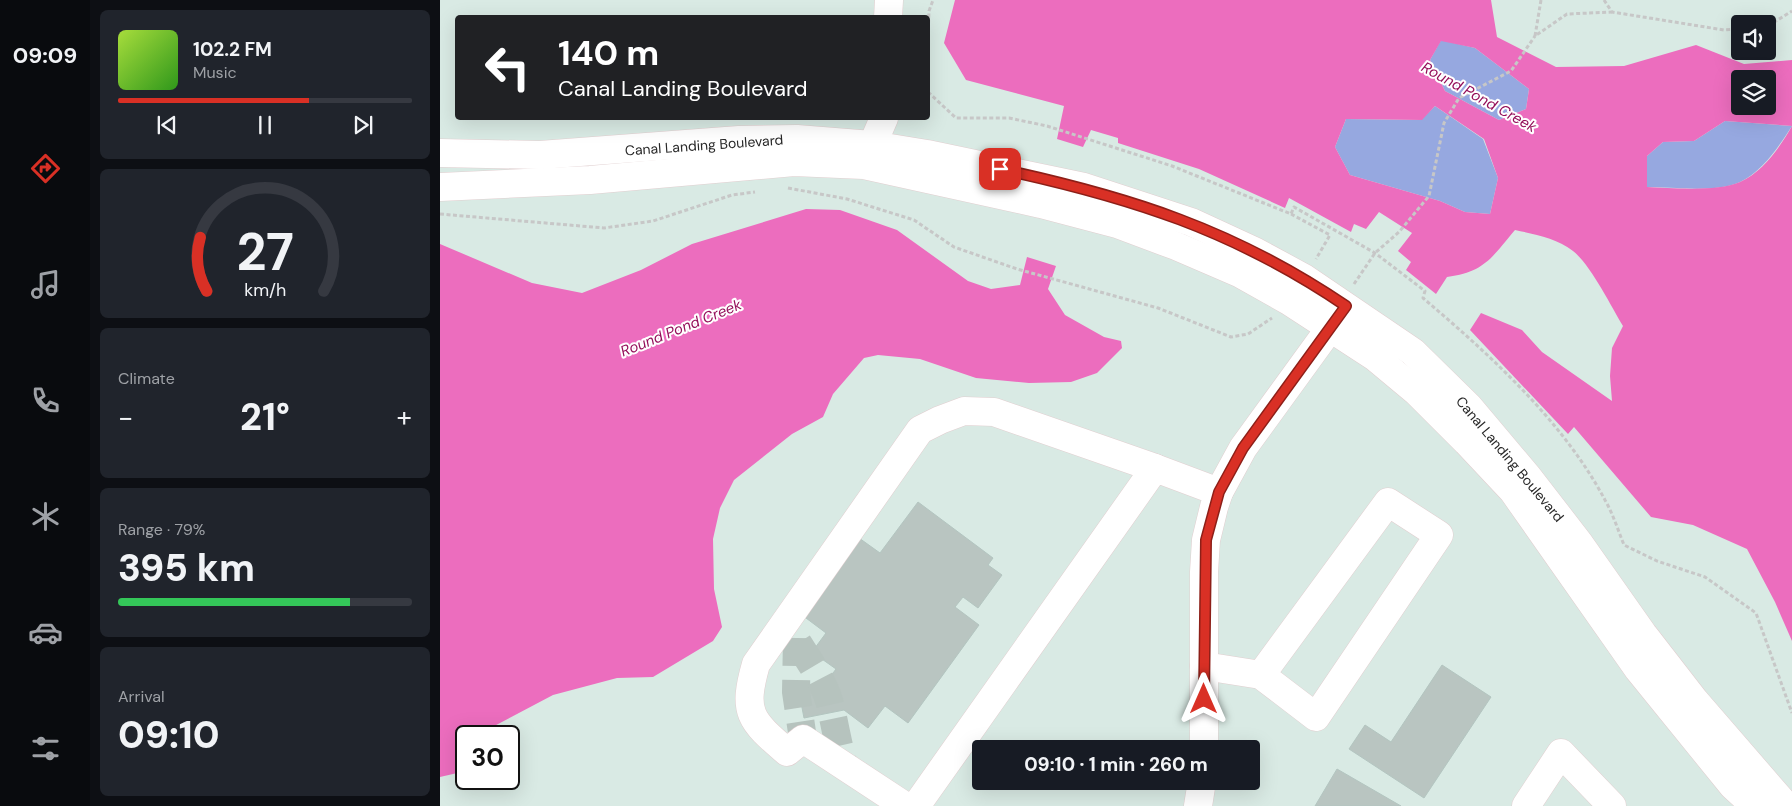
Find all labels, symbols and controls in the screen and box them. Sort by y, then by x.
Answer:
map controls [1731,15,1776,115]
button: sound [1731,15,1776,60]
text: 140 m [558,30,659,76]
icon: left [475,35,540,100]
text: 102.2 FM [193,37,272,62]
text: 09:09 [13,41,77,70]
water label: Round Pond Creek [1418,57,1541,137]
text: Music [193,62,237,83]
button: layers [1731,70,1776,115]
text: Canal Landing Boulevard [558,74,808,103]
icon: previous [153,111,181,139]
icon: pause [251,111,279,139]
icon: next [349,111,377,139]
street label: Canal Landing Boulevard [624,130,784,160]
pin [979,148,1021,190]
icon: directions [28,151,63,186]
icon: arrive [986,155,1014,183]
text: 27 [236,218,294,286]
icon: music [28,267,63,302]
text: km/h [244,278,286,302]
water label: Round Pond Creek [617,294,745,361]
text: Climate [118,368,175,389]
icon: phone [28,383,63,418]
text: 21° [240,392,290,442]
street label: Canal Landing Boulevard [1452,392,1568,526]
text: − [118,399,133,436]
text: + [397,399,412,436]
icon: climate [28,499,63,534]
text: Range · 79% [118,519,205,540]
text: 395 km [118,543,255,593]
icon: car [28,615,63,650]
position arrow [1177,672,1229,724]
text: Arrival [118,686,165,707]
text: 09:10 [118,710,220,760]
speed limit sign: 30 [455,725,520,790]
icon: filters [28,731,63,766]
text: 09:10 · 1 min · 260 m [1024,752,1208,777]

